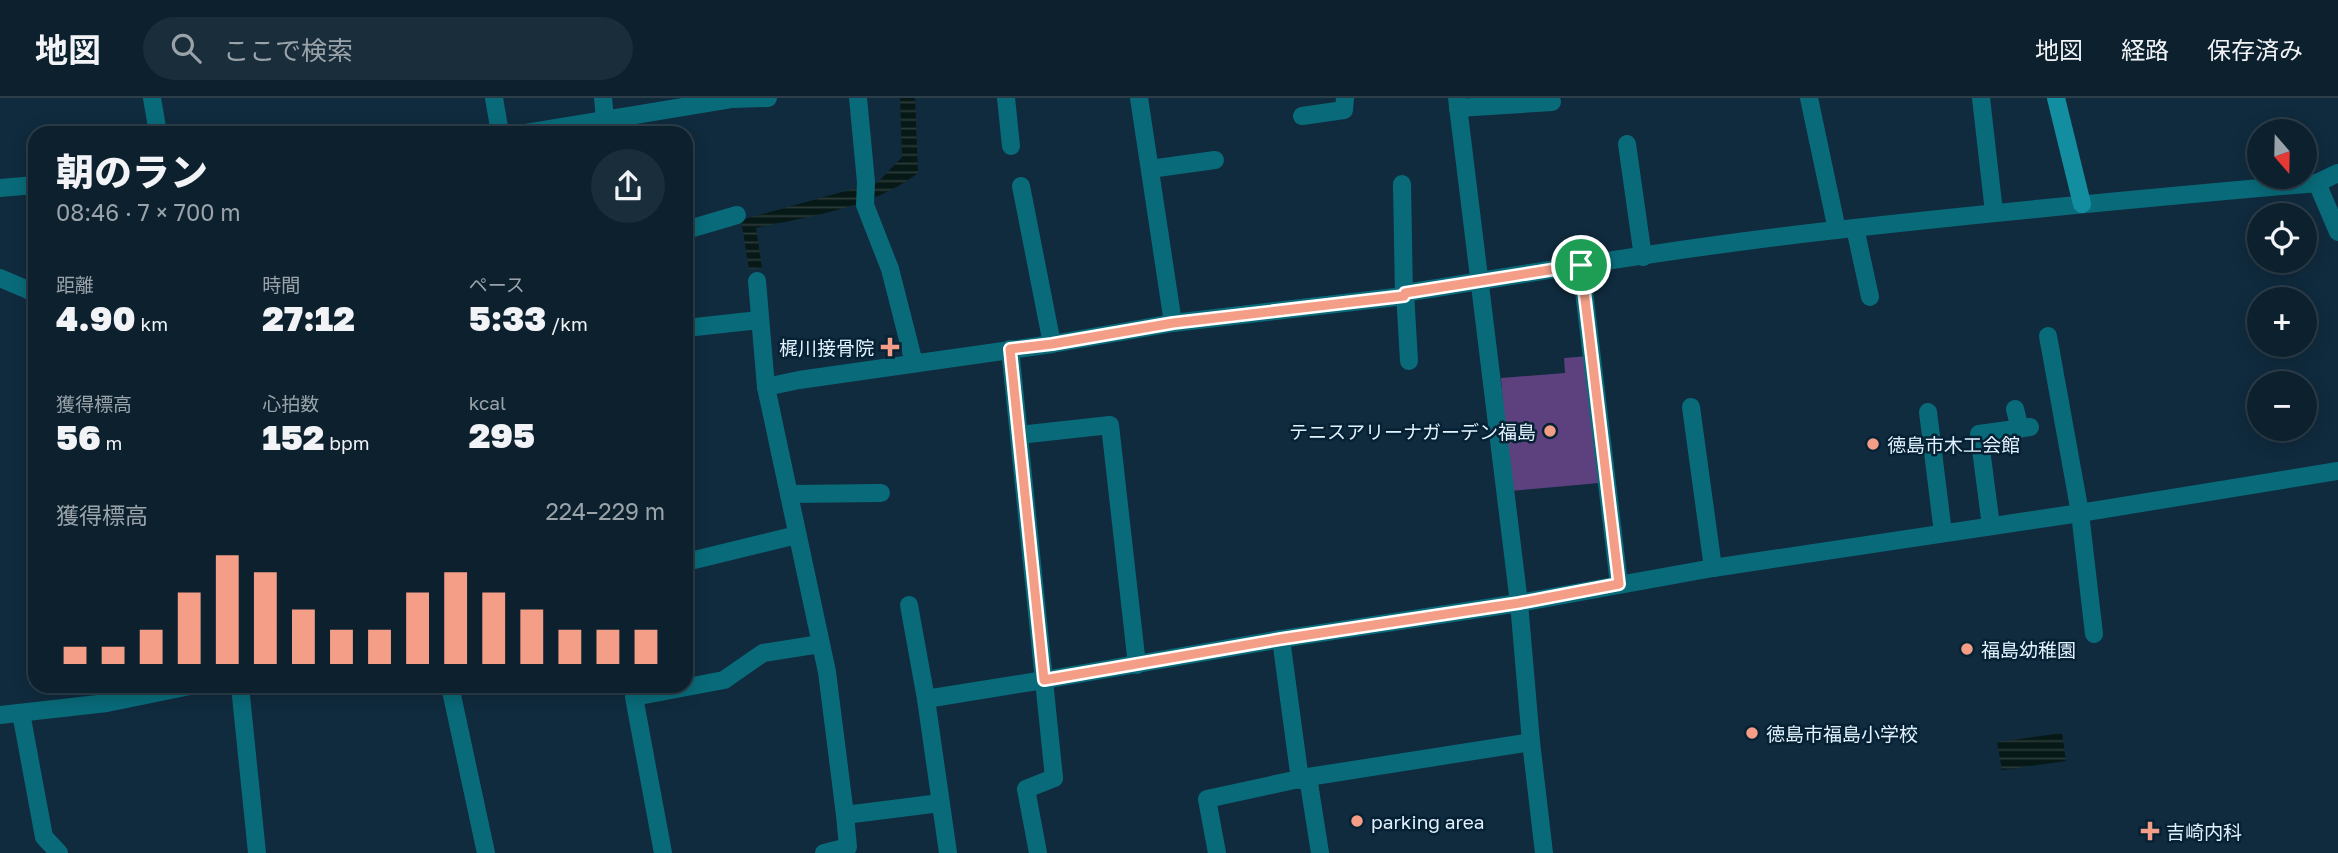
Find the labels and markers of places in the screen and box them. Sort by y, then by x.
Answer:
pin [1551,235,1611,295]
place label: 梶川接骨院 [779,336,874,359]
marker: 梶川接骨院 [880,337,900,357]
place label: テニスアリーナガーデン福島 [1289,420,1536,443]
marker: テニスアリーナガーデン福島 [1542,423,1558,439]
place label: 徳島市木工会館 [1887,433,2020,456]
marker: 徳島市木工会館 [1865,436,1881,452]
place label: 福島幼稚園 [1981,638,2076,661]
marker: 福島幼稚園 [1959,641,1975,657]
place label: 徳島市福島小学校 [1766,722,1918,745]
marker: 徳島市福島小学校 [1744,725,1760,741]
place label: parking area [1371,810,1485,833]
marker: parking area [1349,813,1365,829]
place label: 吉崎内科 [2166,820,2242,843]
marker: 吉崎内科 [2140,821,2160,841]

